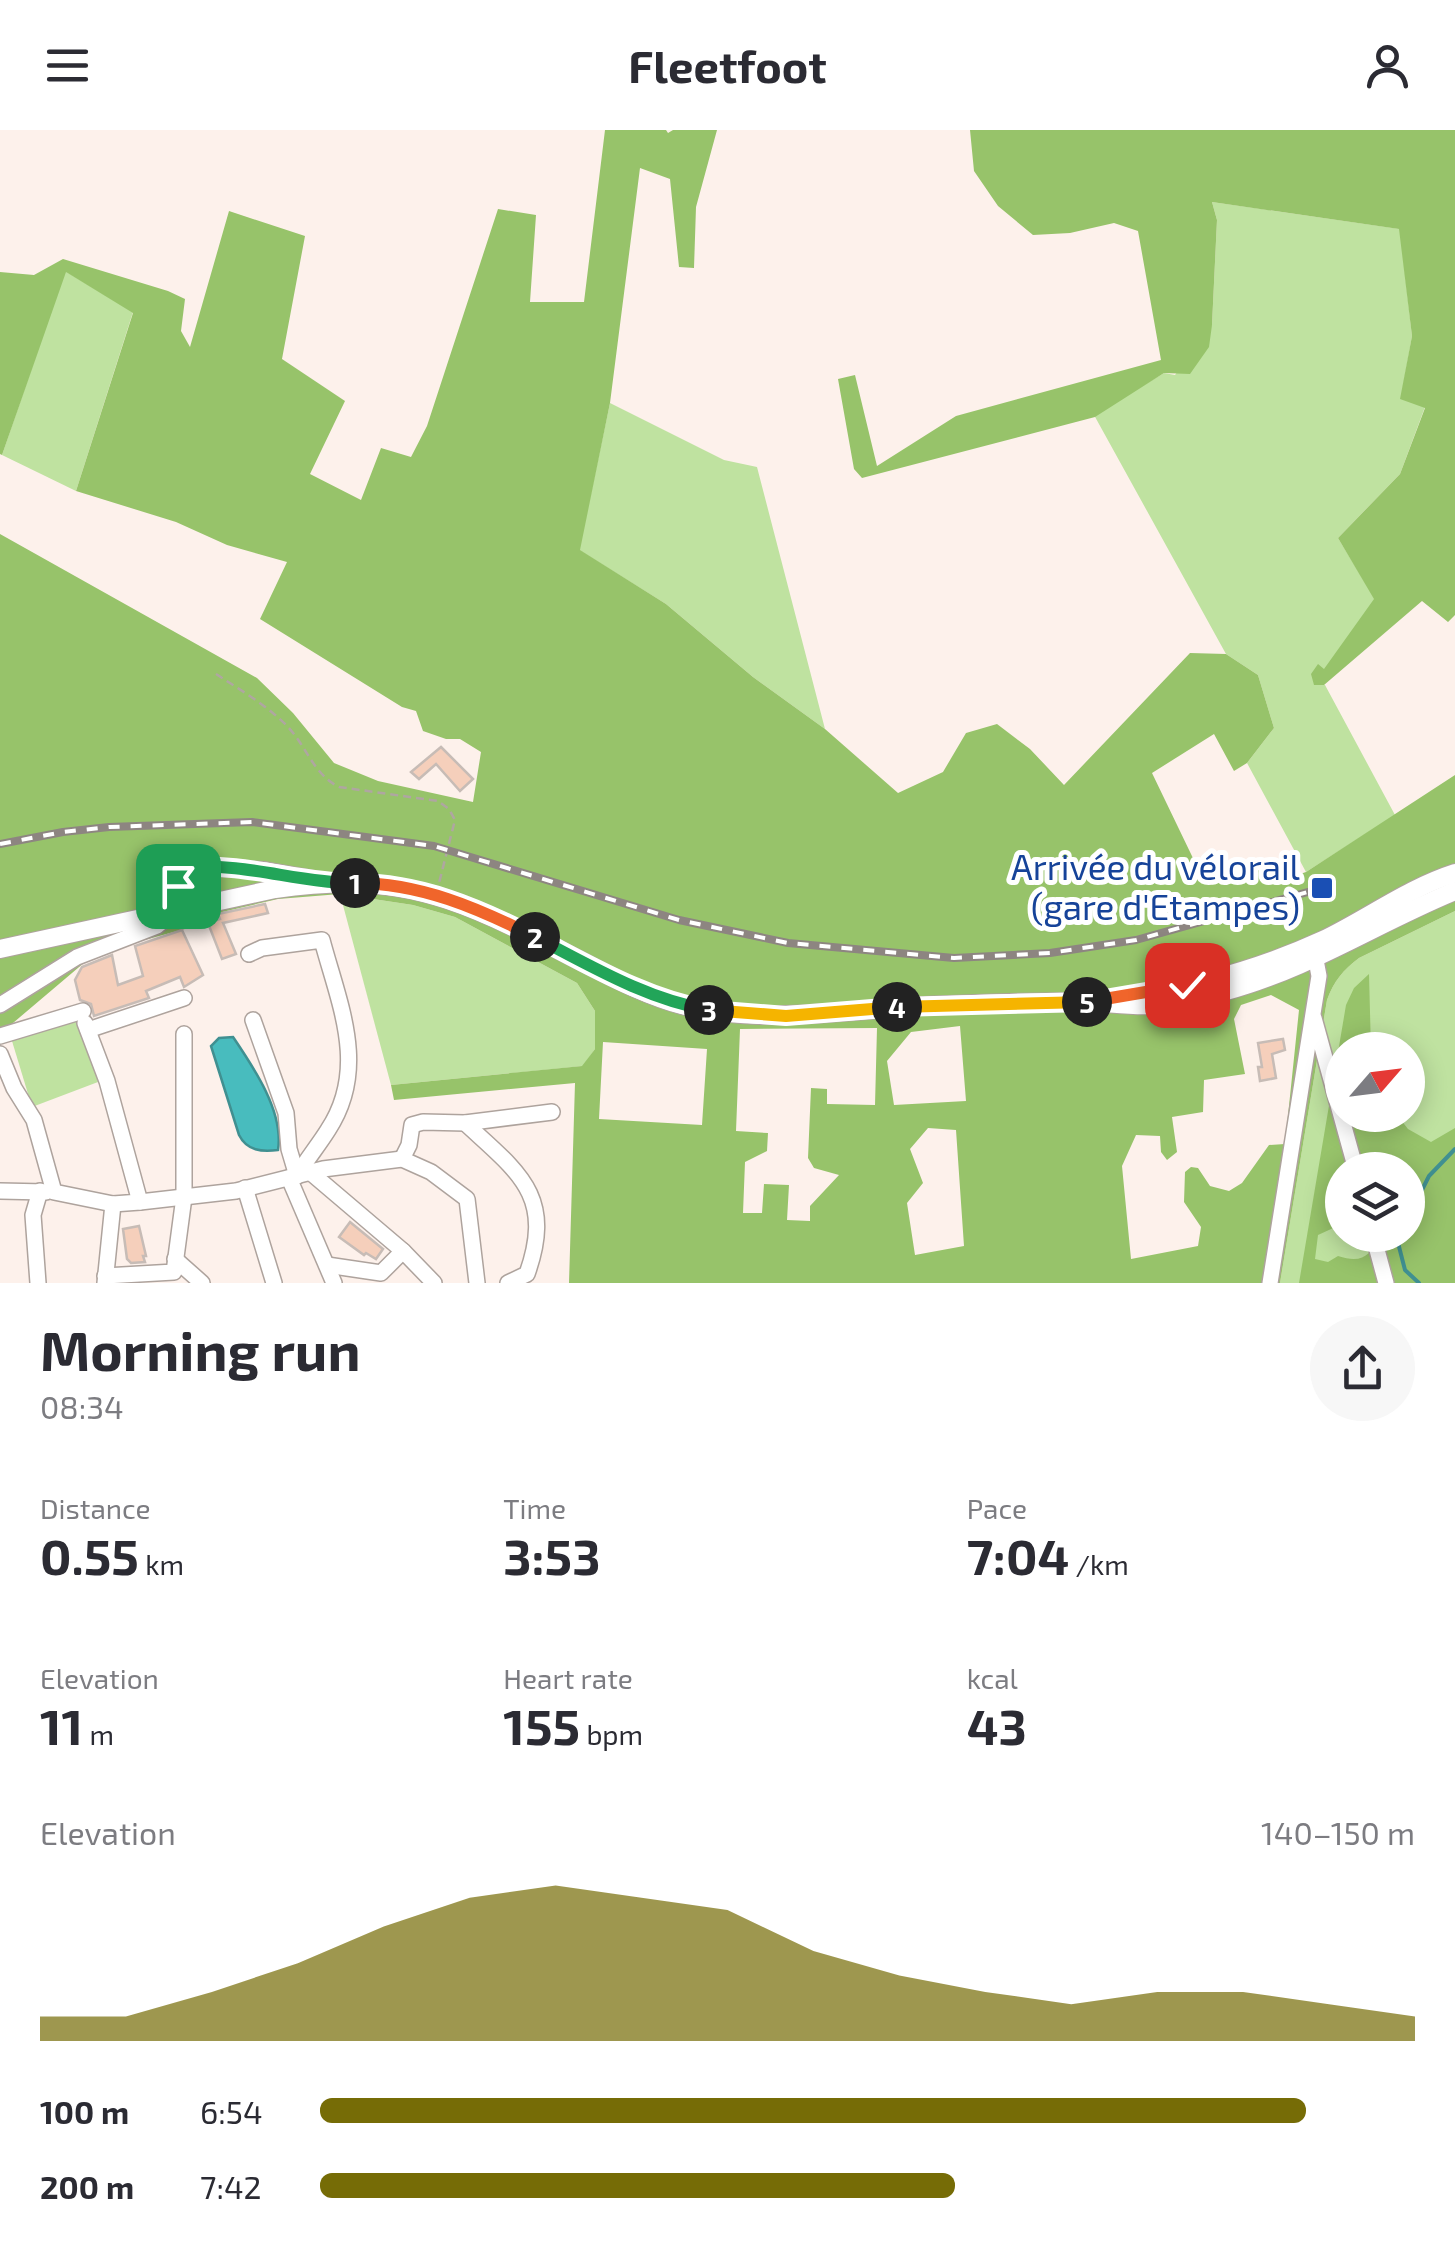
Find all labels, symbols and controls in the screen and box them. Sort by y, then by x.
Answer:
icon: menu [40,38,95,93]
text: Fleetfoot [628,38,827,92]
icon: person [1360,38,1415,93]
pin [136,844,221,929]
place label: Arrivée du vélorail (gare d'Etampes) [1011,845,1301,927]
pin: 1 [330,858,380,908]
icon: arrive [151,859,206,914]
text: 1 [349,866,361,900]
marker: Arrivée du vélorail (gare d'Etampes) [1309,875,1335,901]
pin: 2 [510,912,560,962]
text: 2 [527,920,543,954]
pin [1145,943,1230,1028]
icon: check [1160,958,1215,1013]
pin: 5 [1062,977,1112,1027]
pin: 4 [872,982,922,1032]
pin: 3 [684,985,734,1035]
text: 5 [1079,985,1095,1019]
text: 4 [888,990,906,1024]
text: 3 [701,993,717,1027]
north arrow [1325,1032,1425,1132]
map controls [1325,1032,1425,1252]
button: layers [1325,1152,1425,1252]
text: Morning run [40,1316,361,1382]
button: share [1310,1316,1415,1421]
text: 08:34 [40,1387,124,1425]
text: Distance [40,1491,151,1525]
text: Time [503,1491,566,1525]
text: Pace [967,1491,1027,1525]
text: 0.55 [40,1525,139,1585]
text: 3:53 [503,1525,600,1585]
text: 7:04 [967,1525,1069,1585]
text: km [139,1547,184,1581]
text: /km [1069,1547,1129,1581]
text: Elevation [40,1661,159,1695]
text: Heart rate [503,1661,633,1695]
text: kcal [967,1661,1018,1695]
text: 11 [40,1695,83,1755]
text: 155 [503,1695,580,1755]
text: 43 [967,1695,1027,1755]
text: m [83,1717,114,1751]
text: bpm [580,1717,643,1751]
text: Elevation [40,1813,176,1851]
text: 140–150 m [1261,1813,1415,1851]
text: 100 m [40,2092,129,2130]
text: 6:54 [200,2092,263,2130]
text: 200 m [40,2167,134,2205]
text: 7:42 [200,2167,262,2205]

